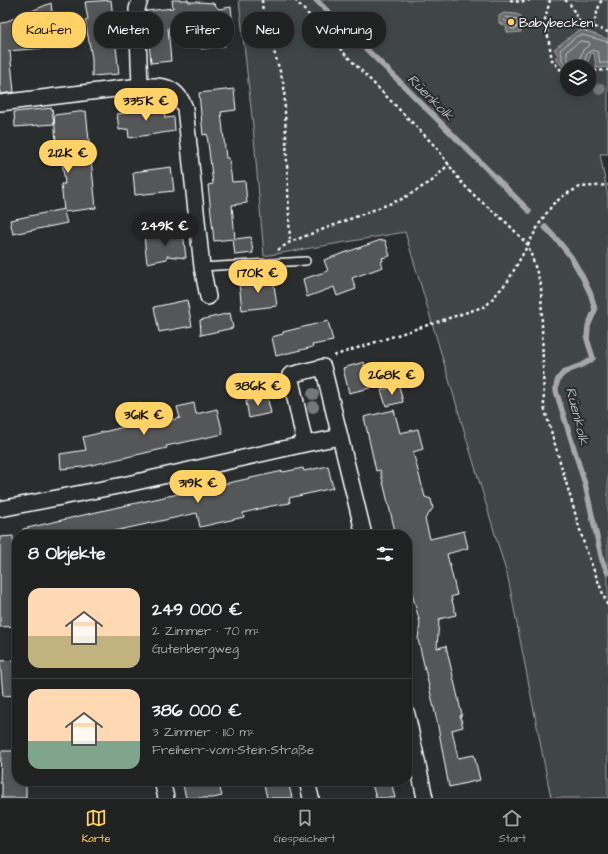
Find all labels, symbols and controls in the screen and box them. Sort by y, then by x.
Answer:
chip: Kaufen [12,12,86,48]
chip: Mieten [94,12,163,48]
chip: Filter [171,12,234,48]
chip: Neu [242,12,294,48]
chip: Wohnung [302,12,386,48]
place label: Babybecken [519,14,594,33]
marker: Babybecken [506,17,516,27]
map controls [560,60,596,96]
button: layers [560,60,596,96]
water label: Rüenkolk [402,70,458,126]
pin: 335K € [113,88,179,122]
text: 335K € [123,92,169,110]
pin: 212K € [35,140,101,174]
text: 212K € [48,144,88,162]
pin: 249K € [132,213,198,247]
text: 249K € [141,217,189,235]
pin: 170K € [225,260,291,294]
text: 170K € [237,264,279,282]
pin: 268K € [359,362,425,396]
text: 268K € [368,366,416,384]
pin: 386K € [225,373,291,407]
text: 386K € [235,377,281,395]
water label: Rüenkolk [560,385,594,448]
pin: 361K € [111,402,177,436]
text: 361K € [124,406,164,424]
pin: 319K € [165,470,231,504]
text: 319K € [178,474,218,492]
text: 8 Objekte [28,542,106,566]
icon: filters [374,543,396,565]
text: 249 000 € [152,598,242,622]
icon: home [60,604,108,652]
text: 2 Zimmer · 70 m² [152,622,260,640]
text: Gutenbergweg [152,640,239,658]
text: 386 000 € [152,699,242,723]
icon: home [60,705,108,753]
text: 3 Zimmer · 110 m² [152,723,254,741]
text: Freiherr-vom-Stein-Straße [152,741,314,759]
tab: Karte [82,807,110,846]
tab: Gespeichert [274,807,335,846]
tab: Start [499,807,526,846]

